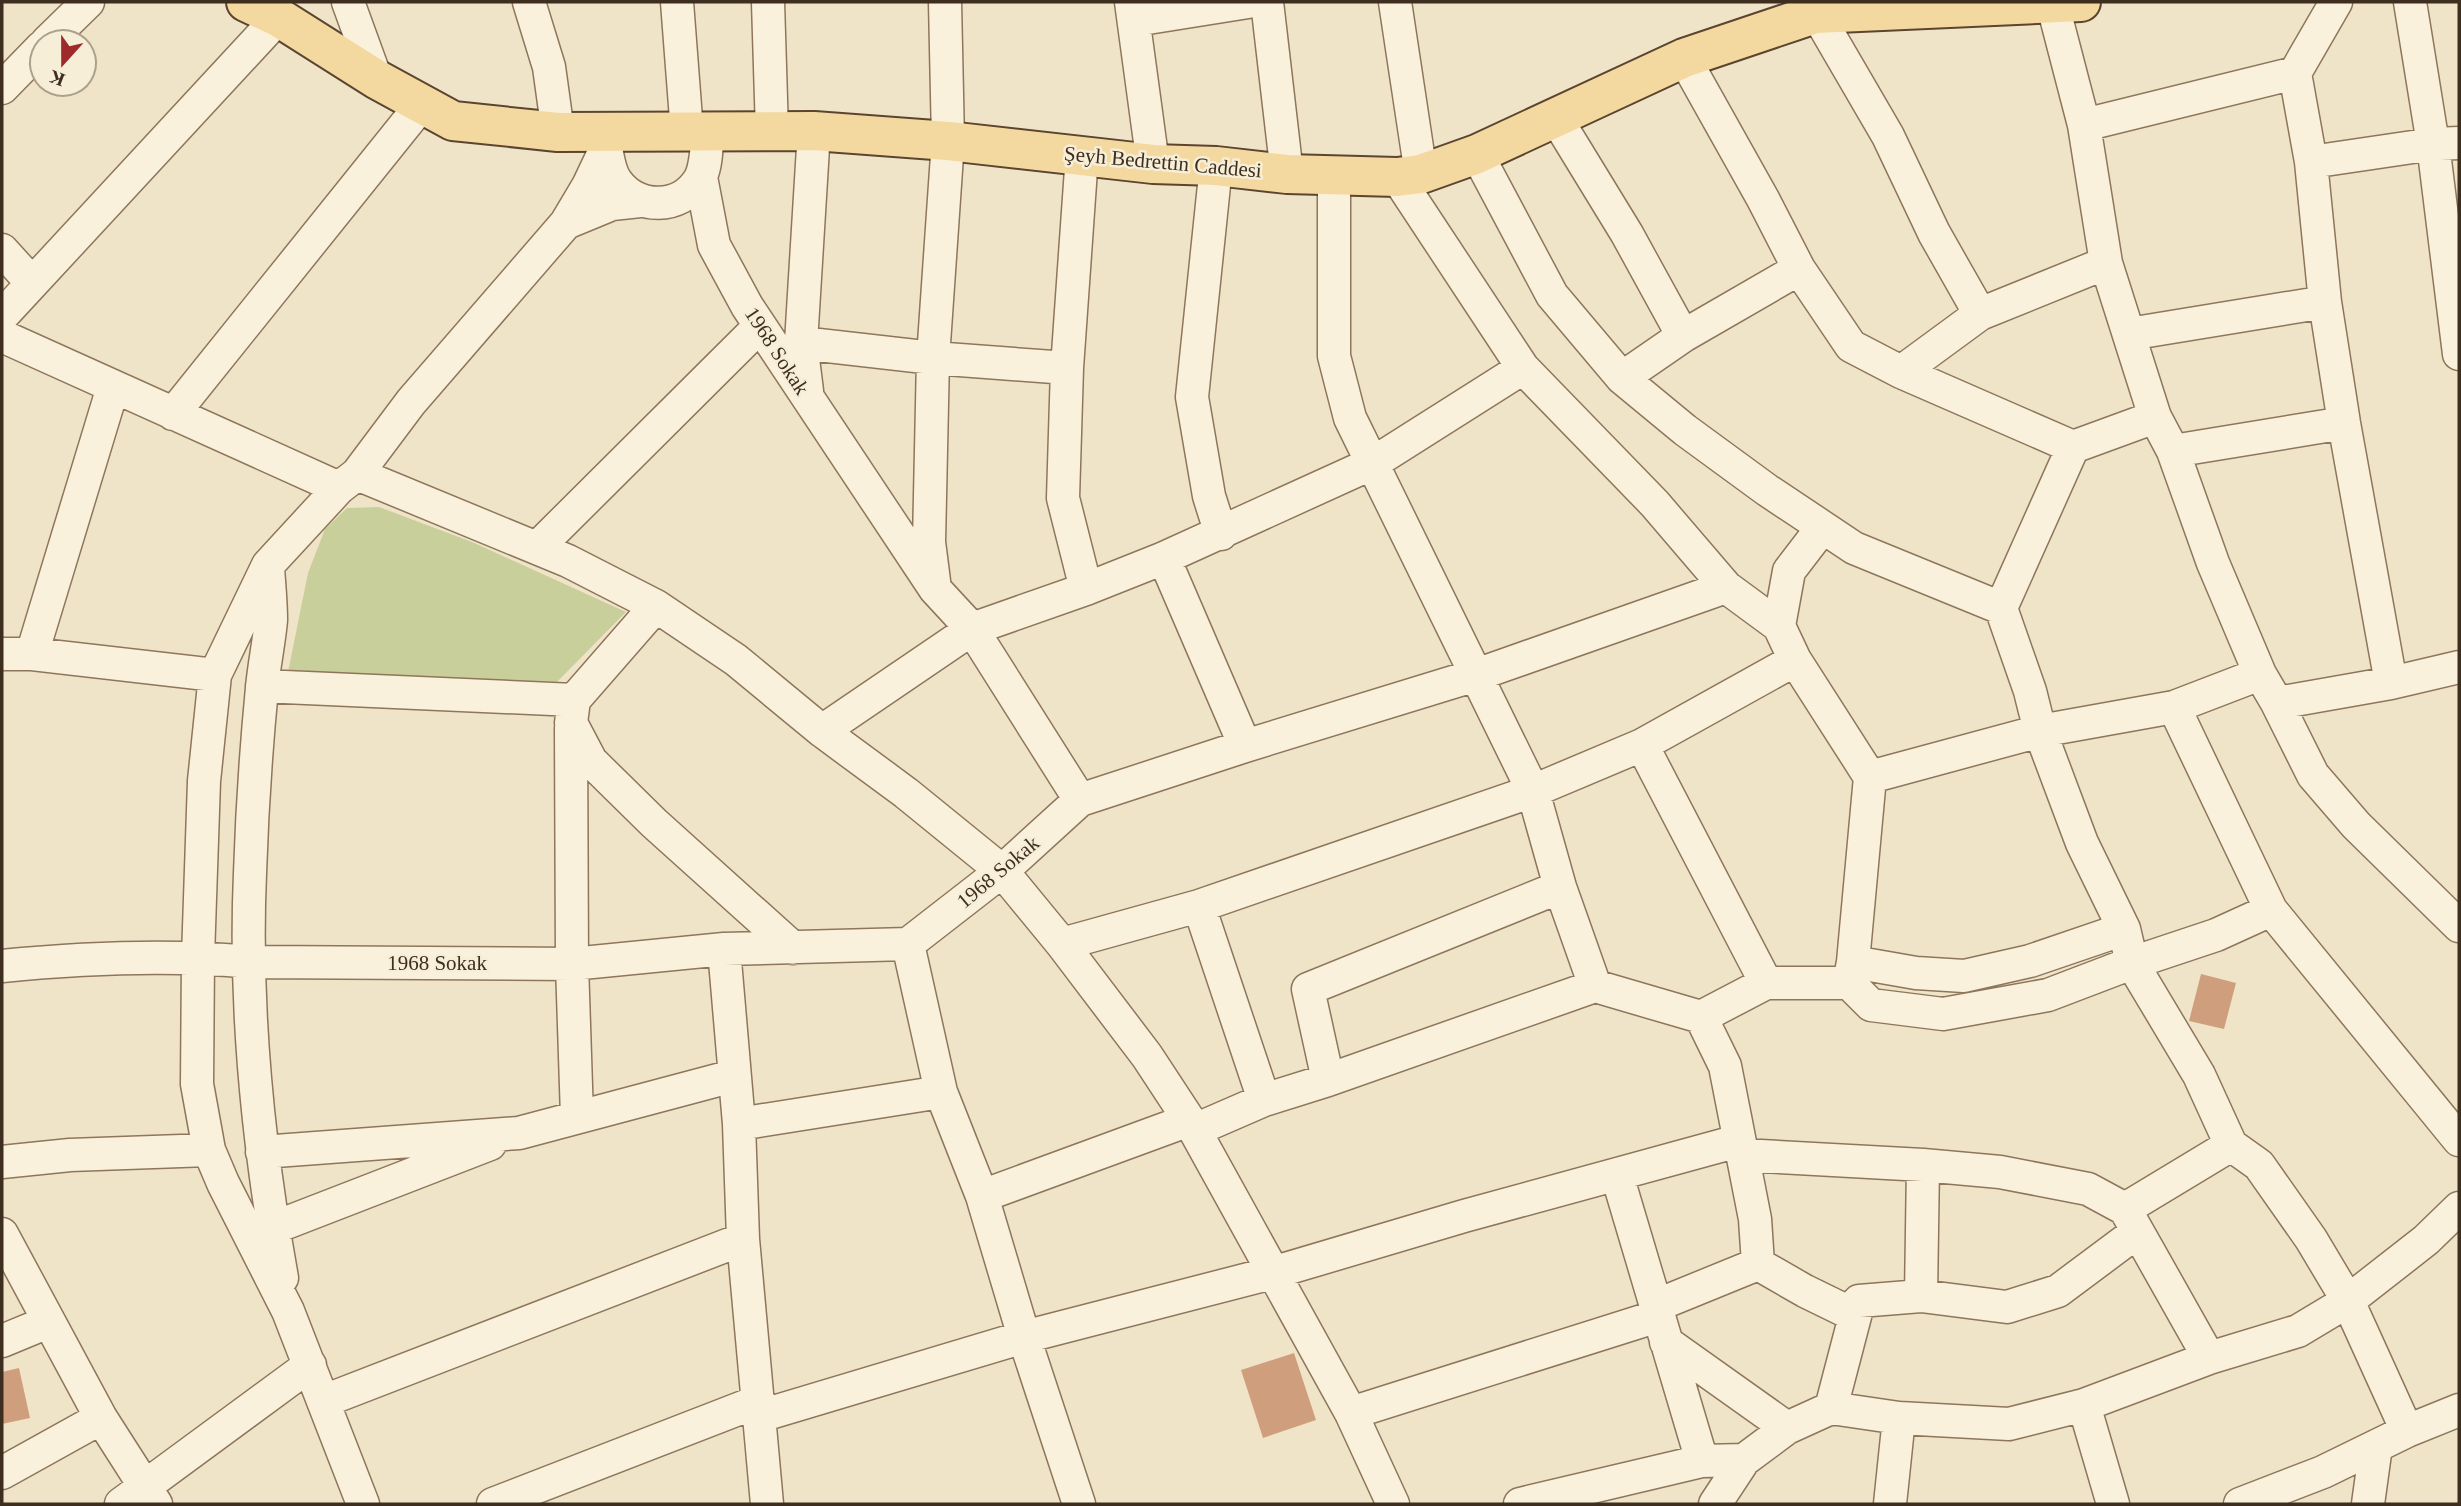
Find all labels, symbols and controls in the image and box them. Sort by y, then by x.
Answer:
north arrow [28,28,98,98]
text: K [46,66,68,91]
street label: Şeyh Bedrettin Caddesi [1063,141,1263,183]
street label: 1968 Sokak [740,303,815,400]
street label: 1968 Sokak [952,830,1044,913]
street label: 1968 Sokak [387,951,487,975]

